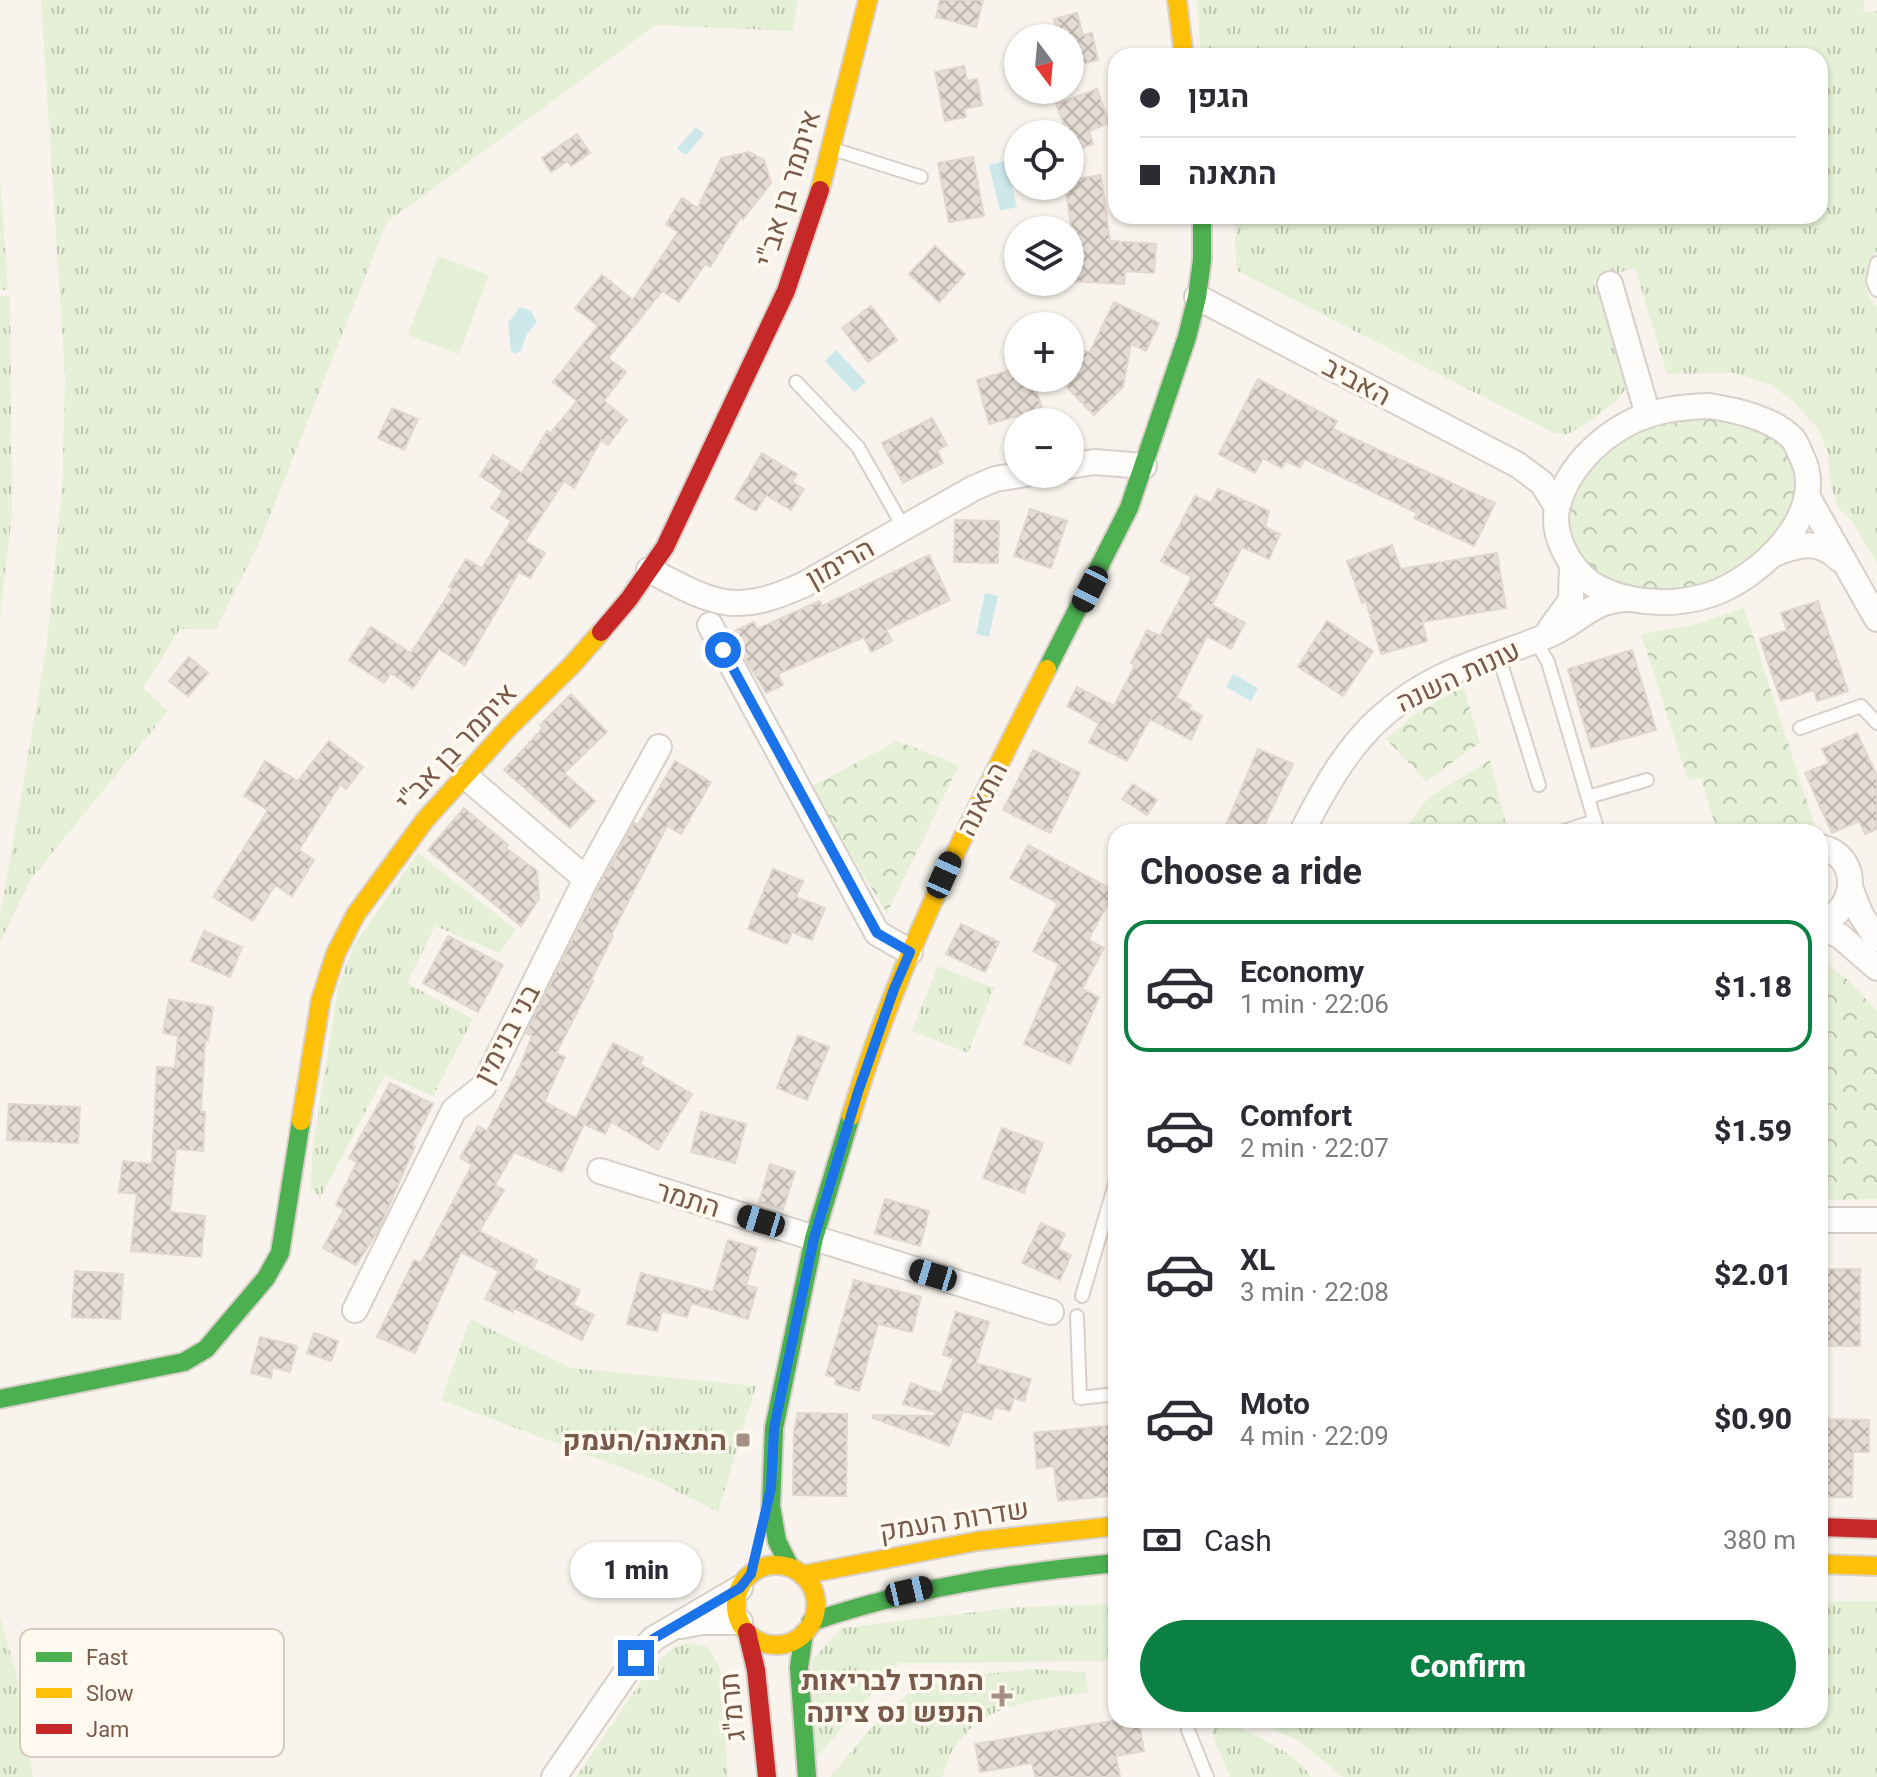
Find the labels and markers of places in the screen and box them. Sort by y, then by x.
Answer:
place label: התאנה/העמק [562,1424,727,1457]
marker: התאנה/העמק [734,1431,752,1449]
place label: המרכז לבריאות הנפש נס ציונה [802,1664,984,1729]
marker: המרכז לבריאות הנפש נס ציונה [991,1685,1013,1707]

